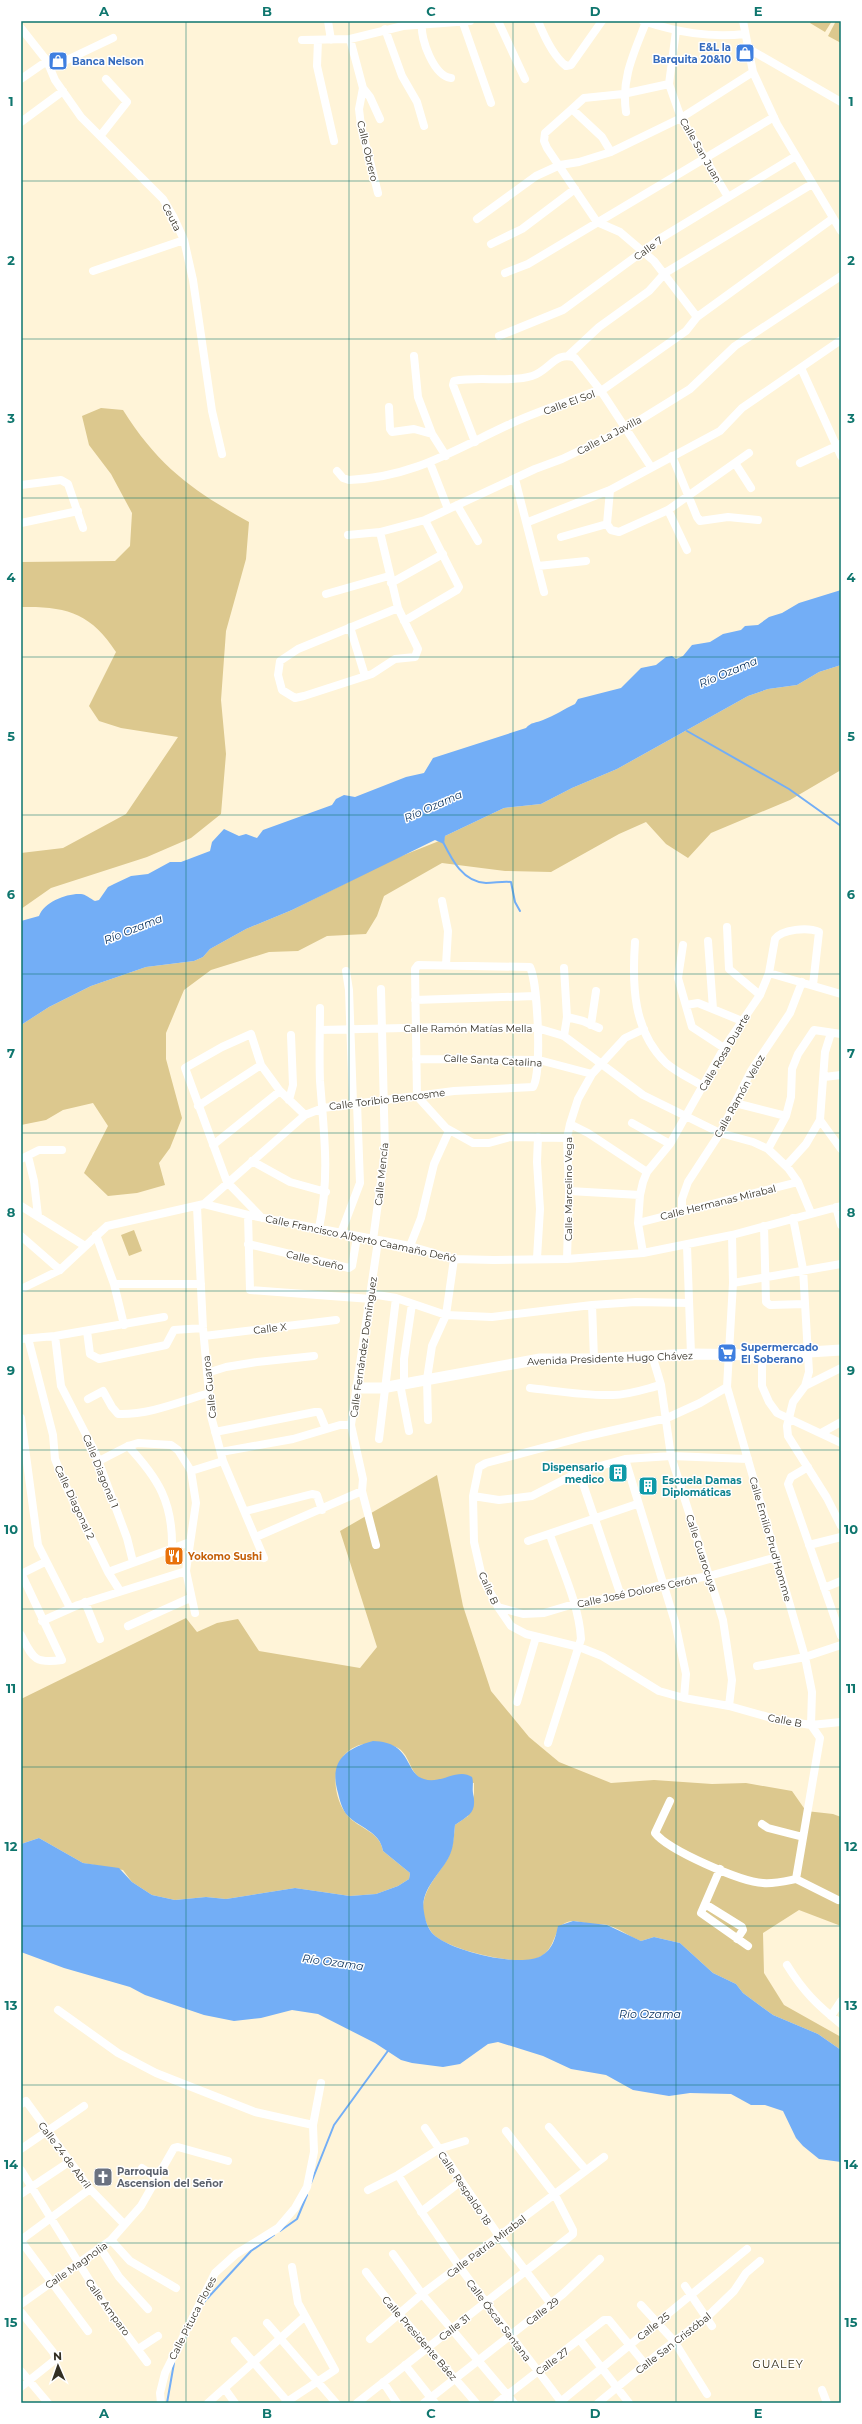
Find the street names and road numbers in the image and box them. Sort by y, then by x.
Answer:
street label: Calle San Juan [677,115,724,185]
street label: Calle Obrero [354,119,381,183]
street label: Ceuta [159,201,184,233]
street label: Calle 7 [631,233,665,263]
street label: Calle El Sol [542,387,597,418]
street label: Calle La Javilla [575,413,644,458]
street label: Calle Rosa Duarte [696,1011,753,1094]
street label: Calle Ramón Matías Mella [404,1022,532,1035]
street label: Calle Santa Catalina [443,1051,543,1070]
street label: Calle Ramón Veloz [711,1053,768,1140]
street label: Calle Toribio Bencosme [328,1086,446,1113]
street label: Calle Marcelino Vega [562,1137,575,1241]
street label: Calle Mencía [372,1142,391,1206]
street label: Calle Hermanas Mirabal [659,1182,777,1223]
street label: Calle Francisco Alberto Caamaño Deñó [264,1212,458,1265]
street label: Calle Sueño [285,1248,345,1273]
street label: Calle Fernández Domínguez [347,1276,380,1418]
street label: Calle X [253,1320,288,1337]
street label: Avenida Presidente Hugo Chávez [527,1349,693,1368]
street label: Calle Guaroa [200,1355,219,1419]
street label: Calle Diagonal 1 [80,1432,121,1510]
street label: Calle Diagonal 2 [52,1463,98,1542]
street label: Calle Emilio Prud'Homme [746,1475,795,1603]
street label: Calle Guarocuya [683,1513,720,1594]
street label: Calle B [476,1570,501,1607]
street label: Calle José Dolores Cerón [576,1572,698,1611]
street label: Calle B [767,1711,803,1730]
street label: Calle 24 de Abril [35,2119,94,2191]
street label: Calle Respaldo 18 [435,2149,494,2228]
street label: Calle Patria Mirabal [444,2212,529,2281]
street label: Calle Magnolia [42,2239,110,2292]
street label: Calle Pituca Flores [166,2274,219,2362]
street label: Calle Amparo [82,2276,133,2338]
street label: Calle Óscar Santana [463,2277,534,2364]
street label: Calle Presidente Báez [379,2293,460,2383]
street label: Calle 29 [523,2294,562,2328]
street label: Calle 25 [634,2309,673,2343]
street label: Calle San Cristóbal [633,2310,714,2377]
street label: Calle 31 [436,2311,473,2344]
street label: Calle 27 [533,2345,572,2378]

